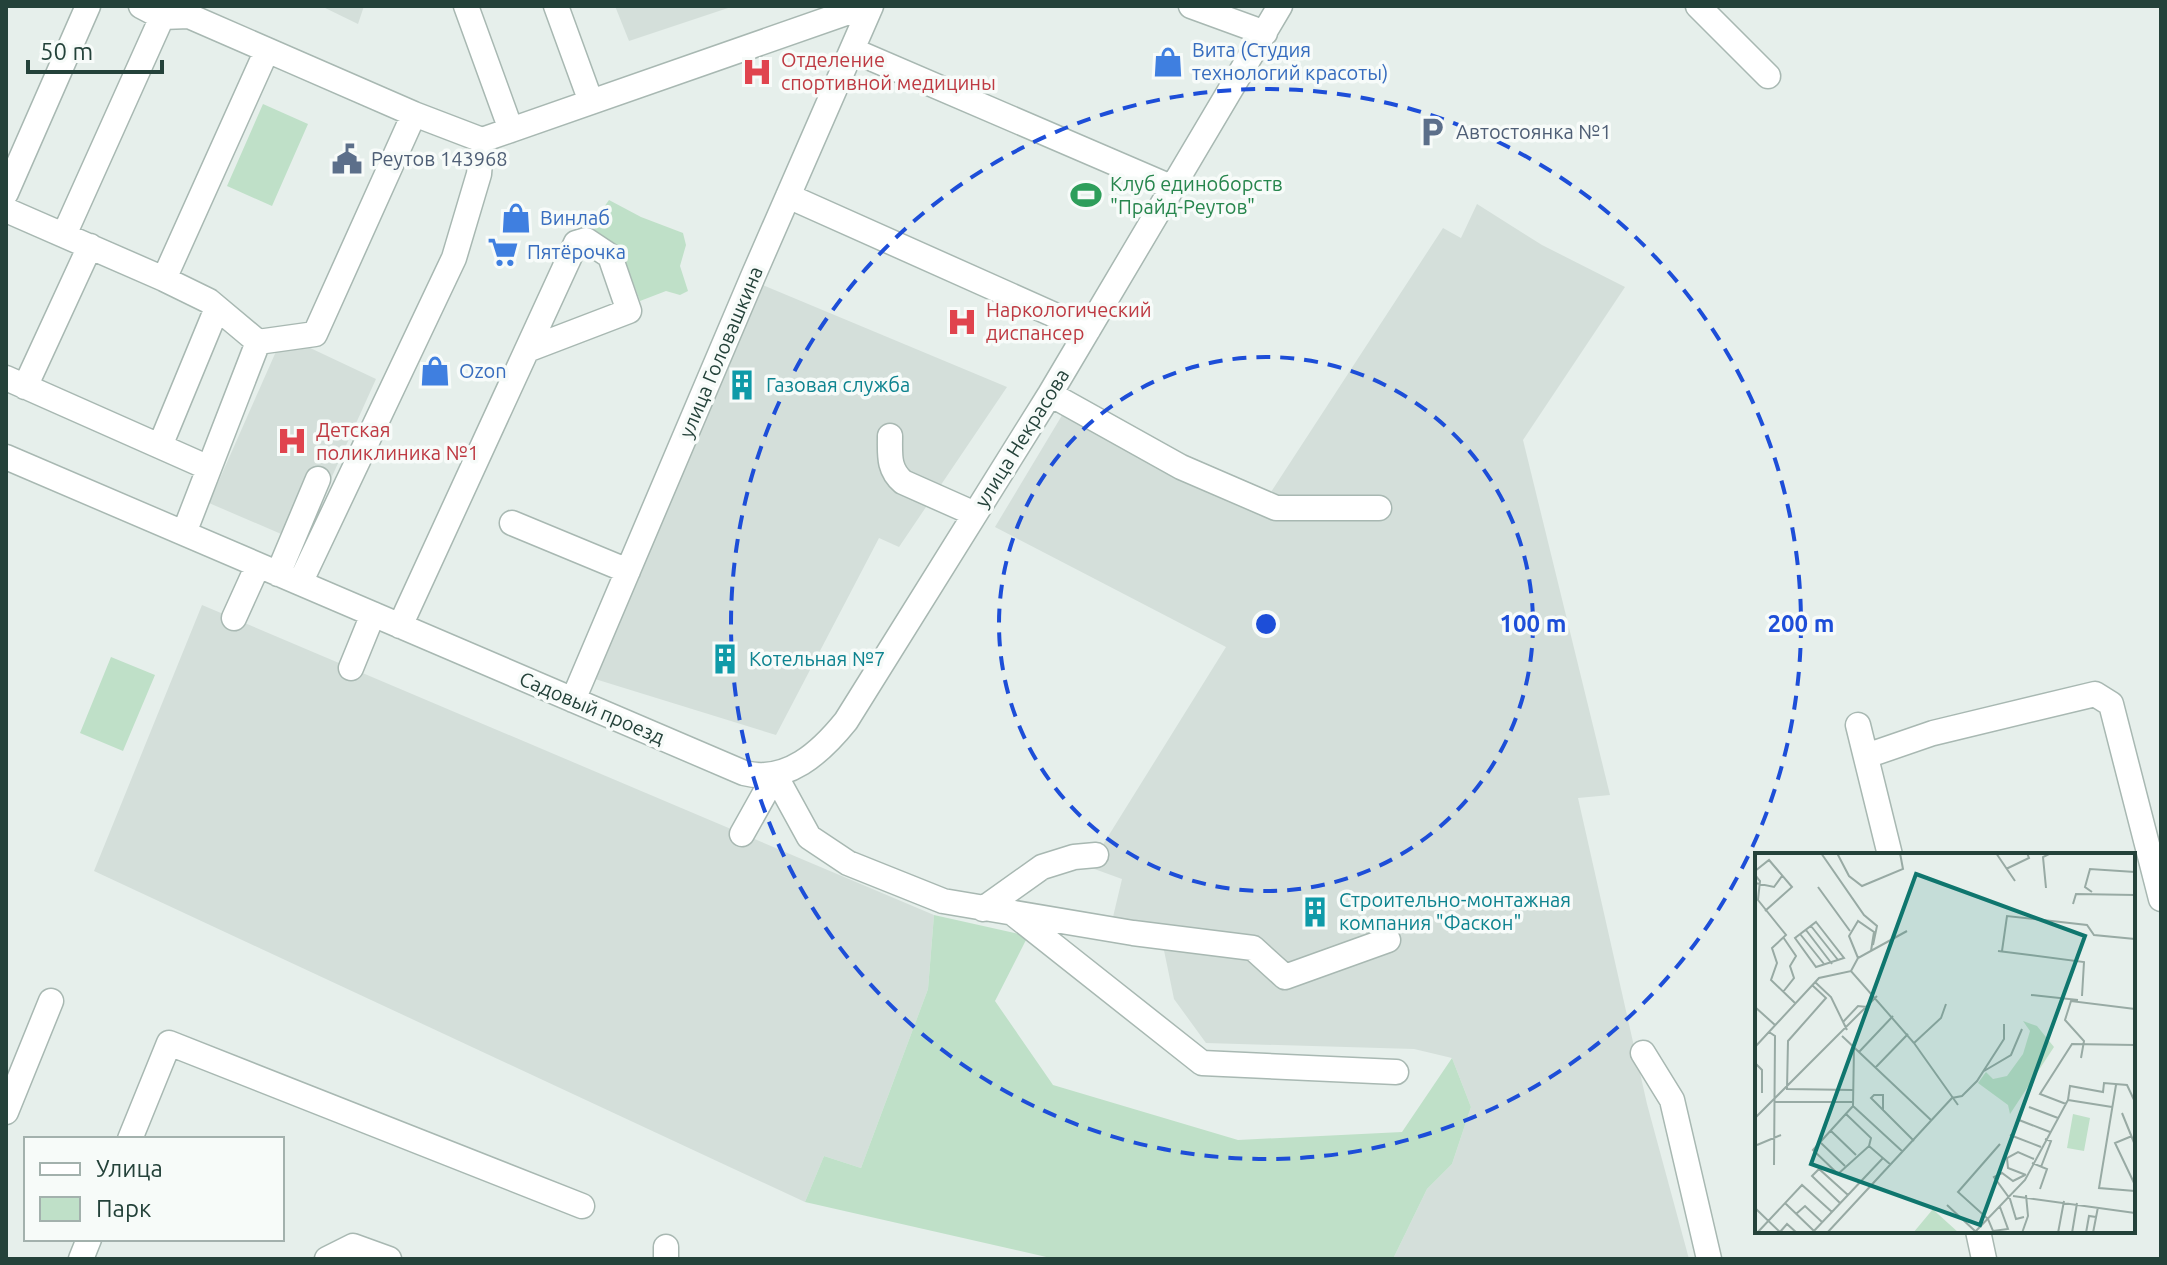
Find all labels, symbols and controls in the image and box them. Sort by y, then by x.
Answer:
scale bar [28,24,162,74]
text: 50 m [40,38,93,65]
place label: Вита (Студия технологий красоты) [1192,38,1388,84]
shop icon: Вита (Студия технологий красоты) [1151,45,1185,79]
place label: Отделение спортивной медицины [781,48,996,94]
hospital icon: Отделение спортивной медицины [740,55,774,89]
parking icon: Автостоянка №1 [1415,115,1449,149]
place label: Автостоянка №1 [1456,120,1612,143]
public building icon: Реутов 143968 [330,142,364,176]
place label: Реутов 143968 [371,147,508,170]
place label: Клуб единоборств "Прайд-Реутов" [1110,172,1283,218]
sports icon: Клуб единоборств "Прайд-Реутов" [1069,178,1103,212]
shop icon: Винлаб [499,201,533,235]
place label: Винлаб [540,206,610,229]
supermarket icon: Пятёрочка [486,235,520,269]
place label: Пятёрочка [527,240,626,263]
street label: улица Головашкина [674,263,767,441]
place label: Наркологический диспансер [986,298,1152,344]
hospital icon: Наркологический диспансер [945,305,979,339]
shop icon: Ozon [418,354,452,388]
place label: Ozon [459,359,507,382]
street label: улица Некрасова [970,364,1073,511]
building icon: Газовая служба [725,368,759,402]
place label: Газовая служба [766,373,910,396]
place label: Детская поликлиника №1 [316,418,479,464]
hospital icon: Детская поликлиника №1 [275,424,309,458]
centre of rings [1252,610,1280,638]
text: 100 m [1500,610,1566,637]
text: 200 m [1768,610,1834,637]
building icon: Котельная №7 [708,642,742,676]
place label: Котельная №7 [749,647,885,670]
street label: Садовый проезд [516,667,669,749]
inset map [1755,853,2135,1233]
place label: Строительно-монтажная компания "Фаскон" [1339,888,1571,934]
building icon: Строительно-монтажная компания "Фаскон" [1298,895,1332,929]
legend [24,1137,284,1241]
text: Улица [96,1155,163,1182]
text: Парк [96,1195,151,1222]

